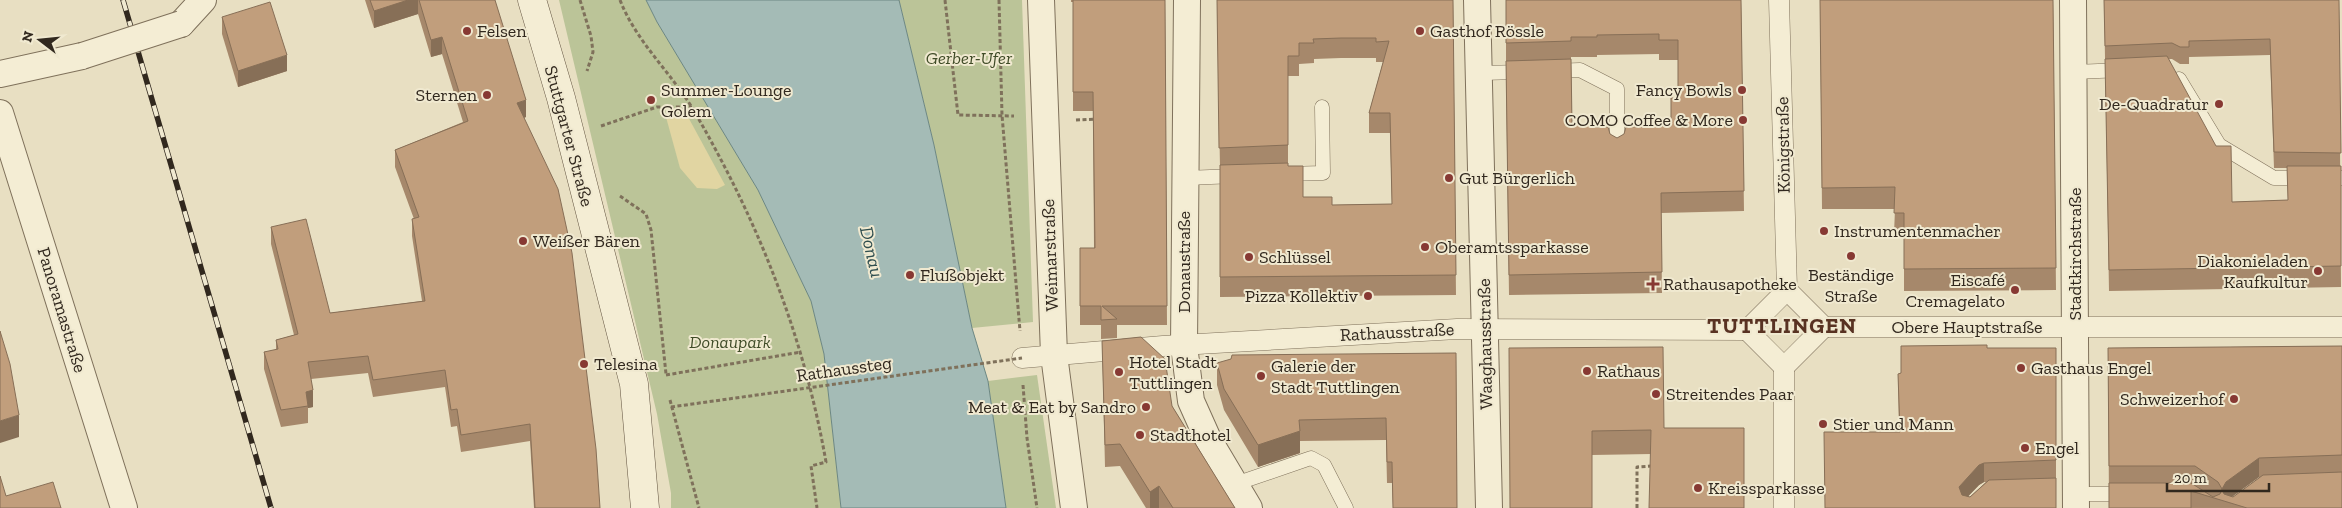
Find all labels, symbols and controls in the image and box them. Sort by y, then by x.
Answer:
north arrow [15,15,65,65]
place label: Felsen [477,20,527,42]
place label: Gasthof Rössle [1430,20,1544,42]
marker: Felsen [461,25,473,37]
marker: Gasthof Rössle [1414,25,1426,37]
text: N [18,29,38,44]
park label: Gerber-Ufer [926,47,1013,69]
street label: Stuttgarter Straße [540,63,598,209]
place label: Summer-Lounge Golem [661,79,791,122]
place label: Fancy Bowls [1636,79,1732,101]
place label: Sternen [416,84,478,106]
marker: Fancy Bowls [1736,84,1748,96]
marker: Sternen [481,89,493,101]
place label: De-Quadratur [2099,93,2209,115]
marker: Summer-Lounge Golem [645,94,657,106]
street label: Königstraße [1771,96,1795,194]
marker: De-Quadratur [2213,98,2225,110]
place label: COMO Coffee & More [1565,109,1733,131]
marker: COMO Coffee & More [1737,114,1749,126]
place label: Gut Bürgerlich [1459,167,1575,189]
marker: Gut Bürgerlich [1443,172,1455,184]
street label: Stadtkirchstraße [2064,188,2086,320]
street label: Weimarstraße [1037,199,1063,311]
street label: Donaustraße [1173,211,1195,313]
place label: Instrumentenmacher [1834,220,2001,242]
water label: Donau [855,224,889,280]
marker: Instrumentenmacher [1818,225,1830,237]
place label: Weißer Bären [533,230,641,252]
marker: Weißer Bären [517,235,529,247]
place label: Oberamtssparkasse [1435,236,1589,258]
marker: Oberamtssparkasse [1419,241,1431,253]
street label: Panoramastraße [32,245,92,375]
place label: Schlüssel [1259,246,1331,268]
marker: Beständige Straße [1845,250,1857,262]
place label: Diakonieladen Kaufkultur [2197,250,2309,293]
marker: Schlüssel [1243,251,1255,263]
place label: Flußobjekt [920,264,1005,286]
place label: Beständige Straße [1808,264,1894,307]
marker: Diakonieladen Kaufkultur [2312,265,2324,277]
marker: Flußobjekt [904,269,916,281]
place label: Eiscafé Cremagelato [1905,269,2005,312]
place label: Rathausapotheke [1663,273,1797,295]
street label: Waaghausstraße [1473,278,1497,410]
marker: Rathausapotheke [1647,278,1659,290]
marker: Eiscafé Cremagelato [2009,284,2021,296]
place label: Pizza Kollektiv [1245,285,1358,307]
marker: Pizza Kollektiv [1362,290,1374,302]
district label: TUTTLINGEN [1707,312,1857,339]
street label: Obere Hauptstraße [1891,316,2043,338]
street label: Rathausstraße [1339,318,1455,346]
park label: Donaupark [689,331,771,353]
street label: Rathaussteg [795,351,893,387]
place label: Hotel Stadt Tuttlingen [1129,351,1217,394]
place label: Telesina [594,353,658,375]
place label: Galerie der Stadt Tuttlingen [1271,355,1400,398]
place label: Gasthaus Engel [2031,357,2152,379]
marker: Telesina [578,358,590,370]
place label: Rathaus [1597,360,1660,382]
marker: Gasthaus Engel [2015,362,2027,374]
marker: Rathaus [1581,365,1593,377]
marker: Hotel Stadt Tuttlingen [1113,366,1125,378]
marker: Galerie der Stadt Tuttlingen [1255,370,1267,382]
place label: Streitendes Paar [1666,383,1794,405]
marker: Streitendes Paar [1650,388,1662,400]
place label: Schweizerhof [2120,388,2225,410]
marker: Schweizerhof [2228,393,2240,405]
place label: Meat & Eat by Sandro [968,396,1136,418]
marker: Meat & Eat by Sandro [1140,401,1152,413]
place label: Stier und Mann [1833,413,1954,435]
marker: Stier und Mann [1817,418,1829,430]
place label: Stadthotel [1150,424,1231,446]
marker: Stadthotel [1134,429,1146,441]
place label: Engel [2035,437,2079,459]
marker: Engel [2019,442,2031,454]
scale bar [2167,460,2270,492]
text: 20 m [2174,469,2207,487]
place label: Kreissparkasse [1708,477,1825,499]
marker: Kreissparkasse [1692,482,1704,494]

